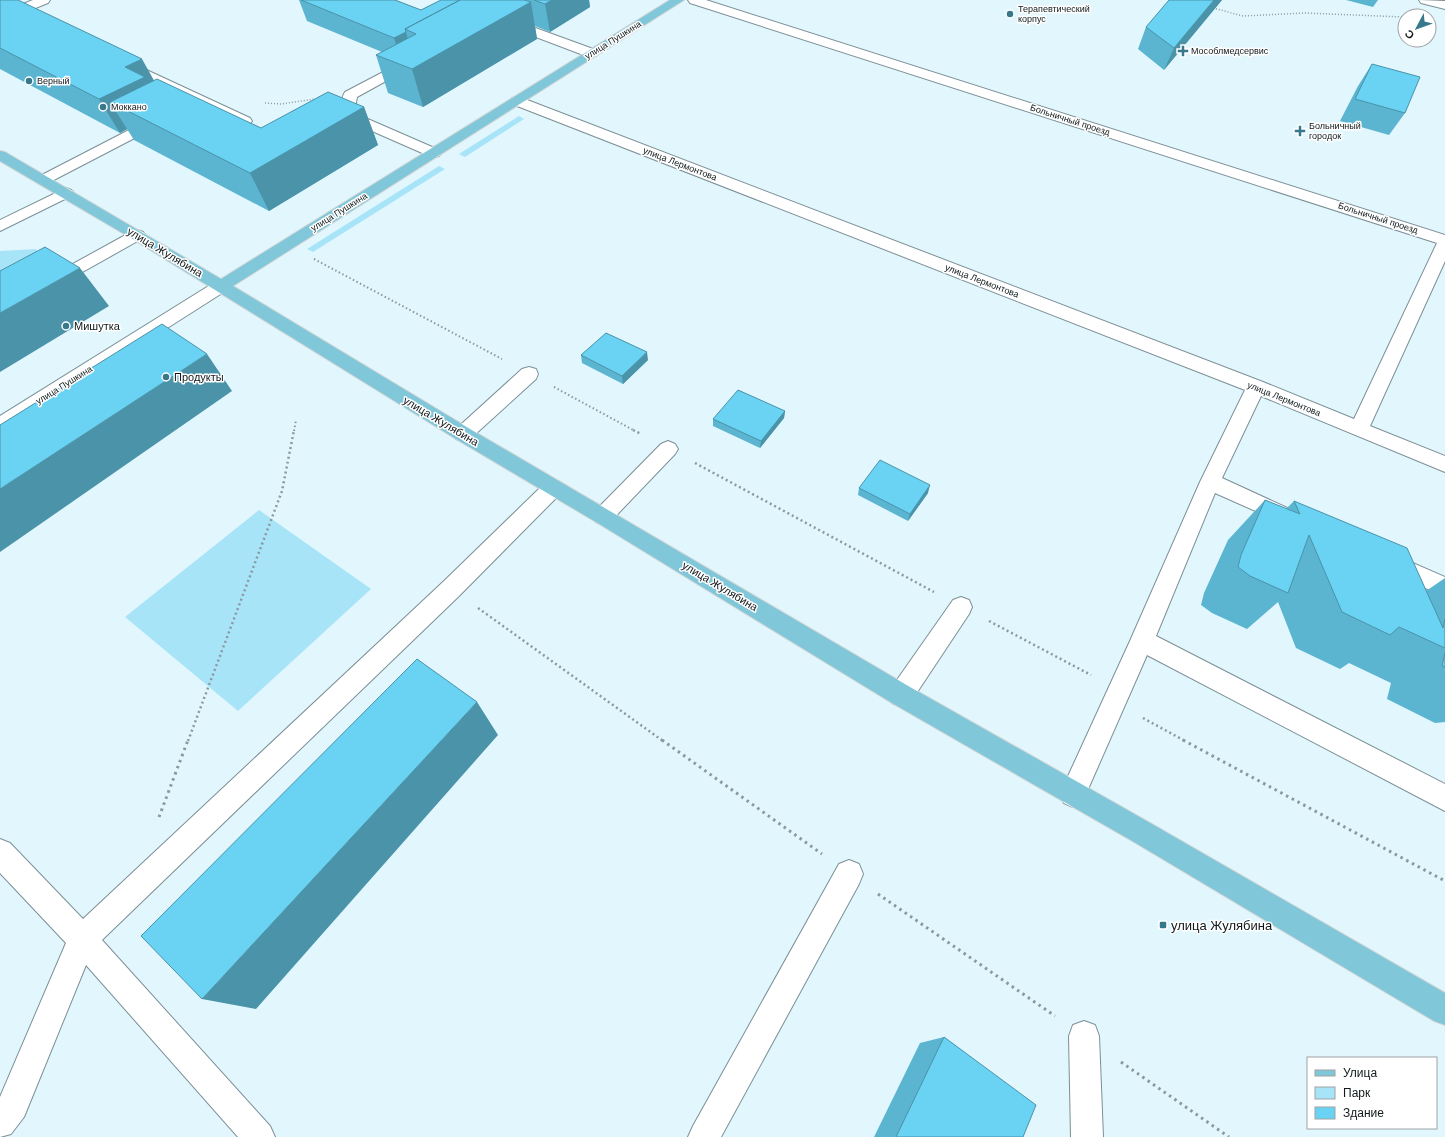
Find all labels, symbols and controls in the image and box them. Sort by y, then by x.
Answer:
place label: Терапевтический корпус [1018,4,1090,24]
north arrow [1397,8,1437,48]
marker: Терапевтический корпус [1005,9,1015,19]
street label: улица Пушкина [583,19,643,61]
text: С [1402,28,1417,41]
marker: Мособлмедсервис [1178,46,1188,56]
place label: Мособлмедсервис [1191,46,1269,56]
marker: Верный [24,76,34,86]
place label: Верный [37,76,69,86]
marker: Моккано [98,102,108,112]
place label: Моккано [111,102,147,112]
street label: Больничный проезд [1029,102,1112,138]
place label: Больничный городок [1309,121,1361,141]
marker: Больничный городок [1294,125,1306,137]
street label: улица Лермонтова [642,145,718,183]
street label: улица Пушкина [309,191,369,233]
street label: Больничный проезд [1337,200,1420,236]
street label: улица Жулябина [125,225,206,280]
street label: улица Лермонтова [944,262,1020,300]
place label: Мишутка [74,320,121,332]
marker: Мишутка [61,321,71,331]
street label: улица Пушкина [34,364,94,406]
place label: Продукты [174,371,224,383]
marker: Продукты [161,372,171,382]
street label: улица Лермонтова [1246,380,1322,418]
street label: улица Жулябина [401,394,482,449]
street label: улица Жулябина [680,559,761,614]
place label: улица Жулябина [1171,918,1273,933]
marker: улица Жулябина [1158,920,1168,930]
legend [1307,1057,1437,1129]
text: Улица [1343,1066,1377,1080]
text: Парк [1343,1086,1371,1100]
text: Здание [1343,1106,1384,1120]

